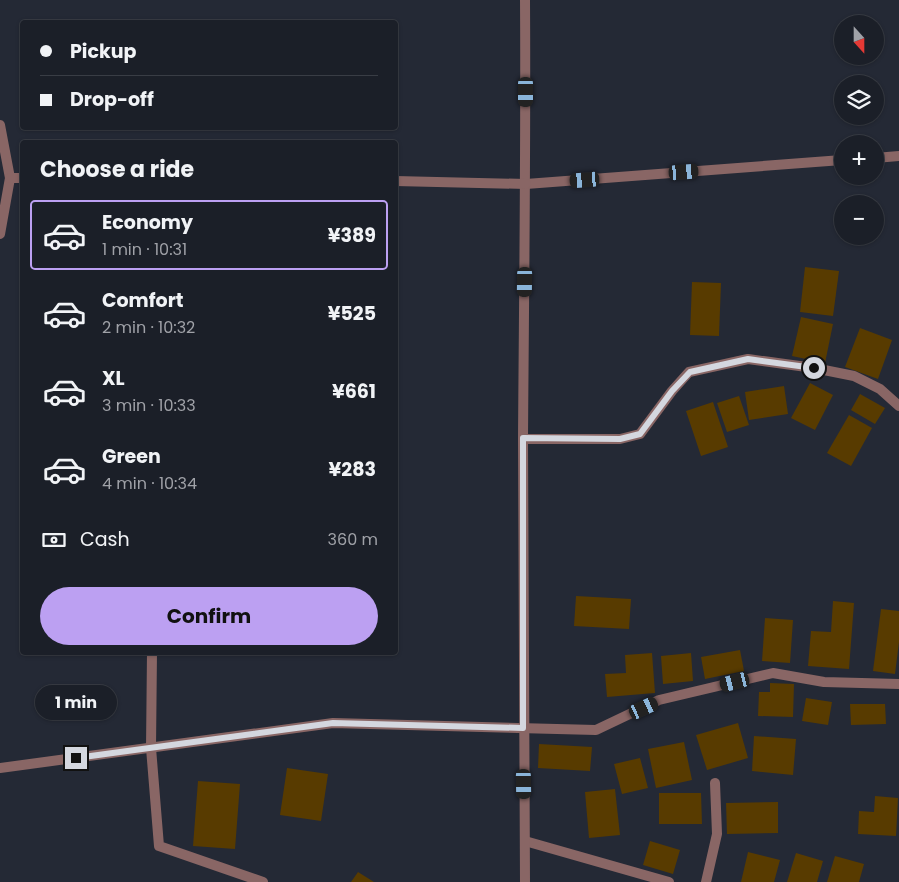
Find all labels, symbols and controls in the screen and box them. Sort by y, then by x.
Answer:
north arrow [834,15,884,65]
map controls [834,15,884,245]
text: Pickup [70,38,136,65]
button: layers [834,75,884,125]
car [518,77,533,107]
text: Drop-off [70,86,154,113]
button: + [834,135,884,185]
text: Choose a ride [40,154,194,185]
car [668,163,699,181]
car [569,171,600,189]
button: − [834,195,884,245]
text: Economy [102,209,193,236]
icon: car [42,213,87,258]
text: ¥389 [328,222,376,249]
text: 1 min · 10:31 [102,238,187,261]
car [517,267,532,297]
text: Comfort [102,287,184,314]
icon: car [42,291,87,336]
text: ¥525 [328,300,376,327]
text: 2 min · 10:32 [102,316,195,339]
route start [803,357,825,379]
text: XL [102,365,125,392]
icon: car [42,369,87,414]
text: ¥661 [332,378,376,405]
text: 3 min · 10:33 [102,394,196,417]
text: Green [102,443,161,470]
icon: car [42,447,87,492]
text: ¥283 [329,456,376,483]
text: 4 min · 10:34 [102,472,197,495]
icon: cash [40,526,68,554]
text: Cash [80,526,130,553]
text: 360 m [328,528,378,551]
button: Confirm [40,587,378,645]
car [718,671,751,693]
callout: 1 min [35,686,117,720]
text: 1 min [55,691,97,714]
car [627,695,660,721]
route end [65,747,87,769]
car [516,769,531,799]

